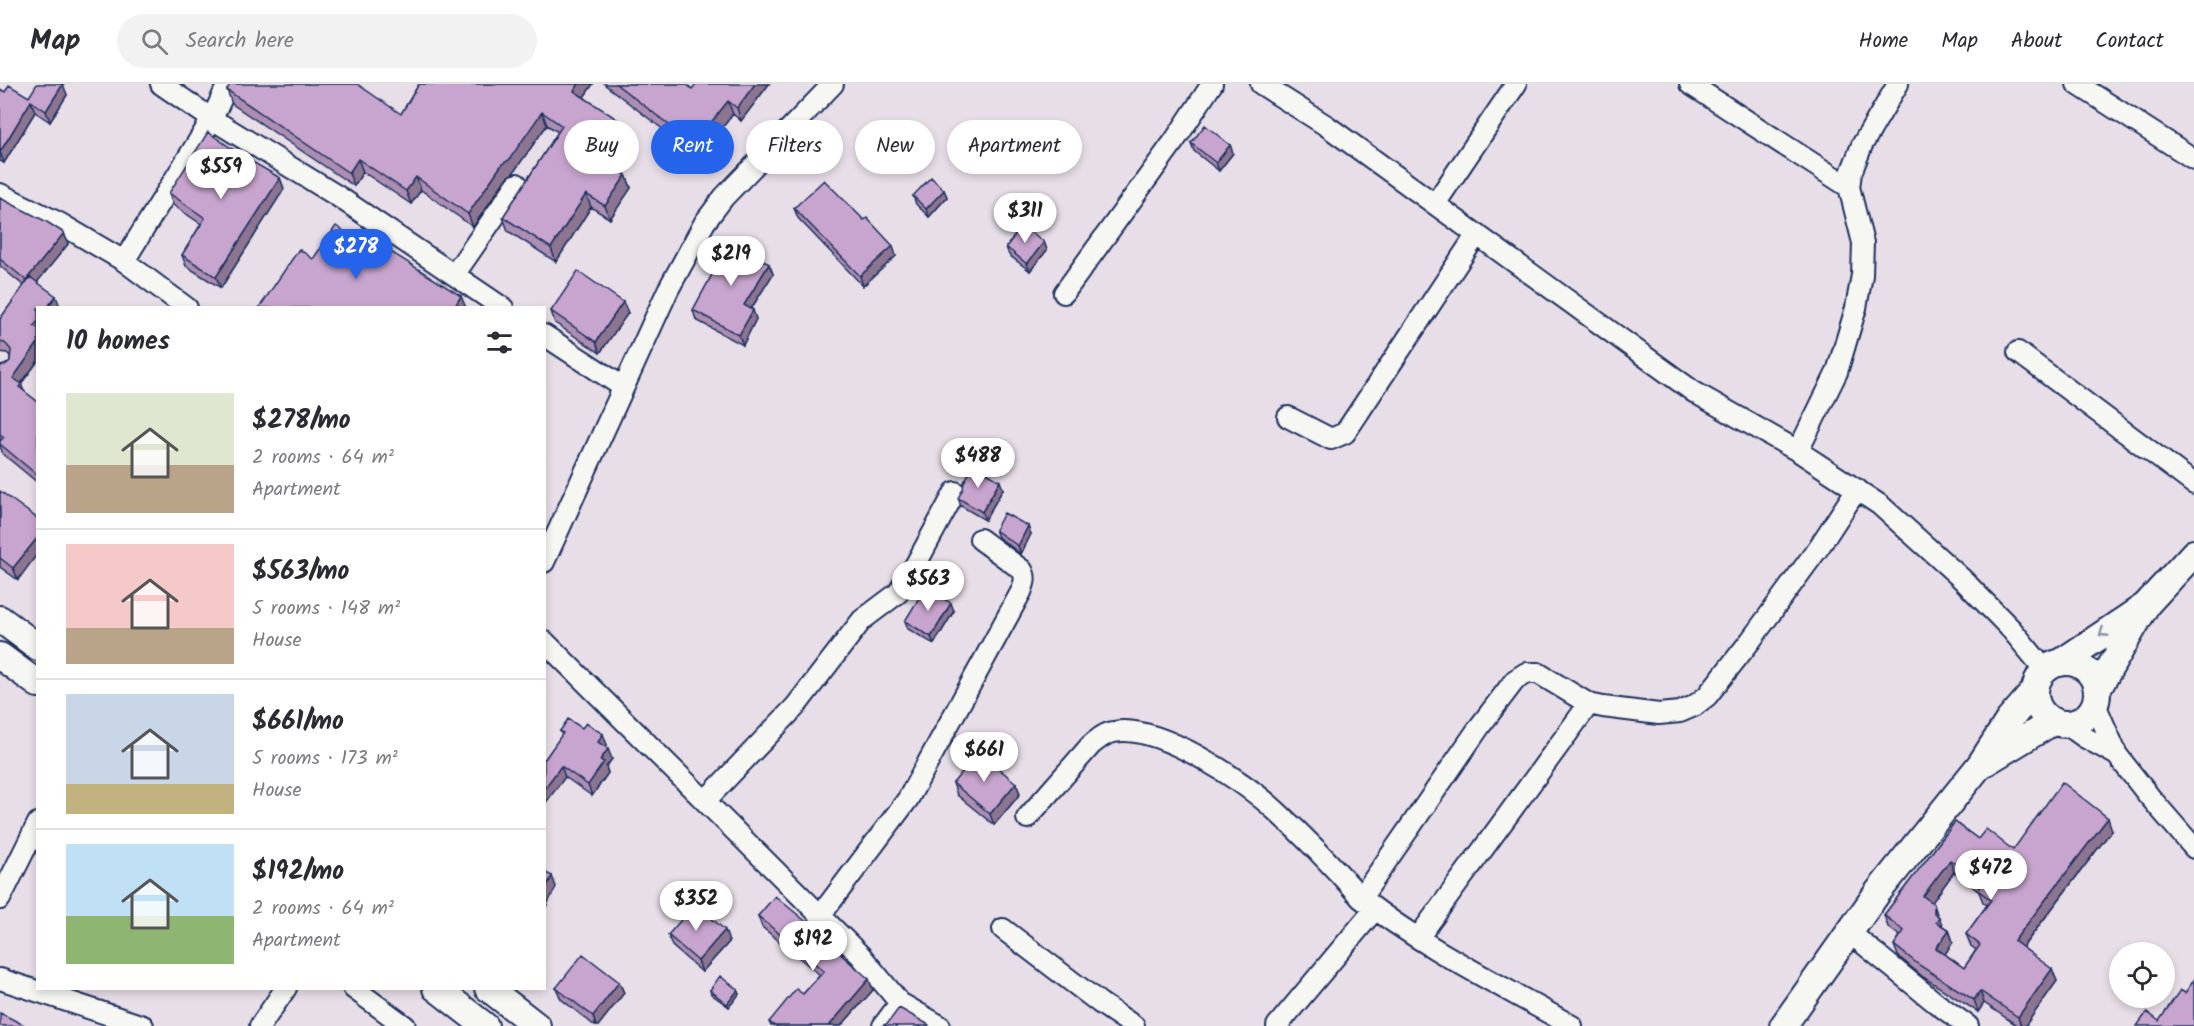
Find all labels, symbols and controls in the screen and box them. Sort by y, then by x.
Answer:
search box [117,14,537,68]
text: Map [30,19,81,64]
text: Search here [186,24,294,59]
icon: search [138,25,171,58]
text: Home [1859,25,1908,58]
text: Map [1941,25,1978,58]
text: About [2011,25,2062,58]
text: Contact [2095,25,2164,58]
chip: Buy [564,120,639,174]
chip: Rent [651,120,734,174]
chip: Filters [746,120,843,174]
chip: New [855,120,935,174]
chip: Apartment [947,120,1082,174]
pin: $559 [185,149,257,200]
text: $559 [200,152,242,184]
pin: $311 [989,193,1061,244]
text: $311 [1008,196,1042,228]
pin: $278 [320,229,392,280]
text: $278 [334,232,378,264]
pin: $219 [695,236,767,287]
text: $219 [711,239,751,271]
text: 10 homes [66,321,170,363]
icon: filters [483,326,516,359]
text: $278/mo [252,400,351,442]
icon: home [114,417,186,489]
pin: $488 [942,438,1014,489]
text: $488 [955,441,1001,473]
text: 2 rooms · 64 m² [252,442,394,474]
text: Apartment [252,474,341,506]
text: $563/mo [252,551,349,593]
pin: $563 [892,561,964,612]
text: $563 [906,564,950,596]
icon: home [114,568,186,640]
text: 5 rooms · 148 m² [252,593,400,625]
text: House [252,625,302,657]
one-way arrow [2099,626,2110,637]
text: $661/mo [252,701,344,743]
icon: home [114,718,186,790]
pin: $661 [948,732,1020,783]
text: $661 [964,735,1004,767]
text: 5 rooms · 173 m² [252,743,398,775]
text: House [252,775,302,807]
pin: $472 [1955,850,2027,901]
text: $192/mo [252,851,344,893]
text: $472 [1969,853,2013,885]
icon: home [114,868,186,940]
pin: $352 [660,881,732,932]
text: $352 [674,884,718,916]
text: 2 rooms · 64 m² [252,893,394,925]
pin: $192 [777,921,849,972]
text: $192 [793,924,833,956]
text: Apartment [252,925,341,957]
map controls [2109,942,2175,1008]
button: locate [2109,942,2175,1008]

